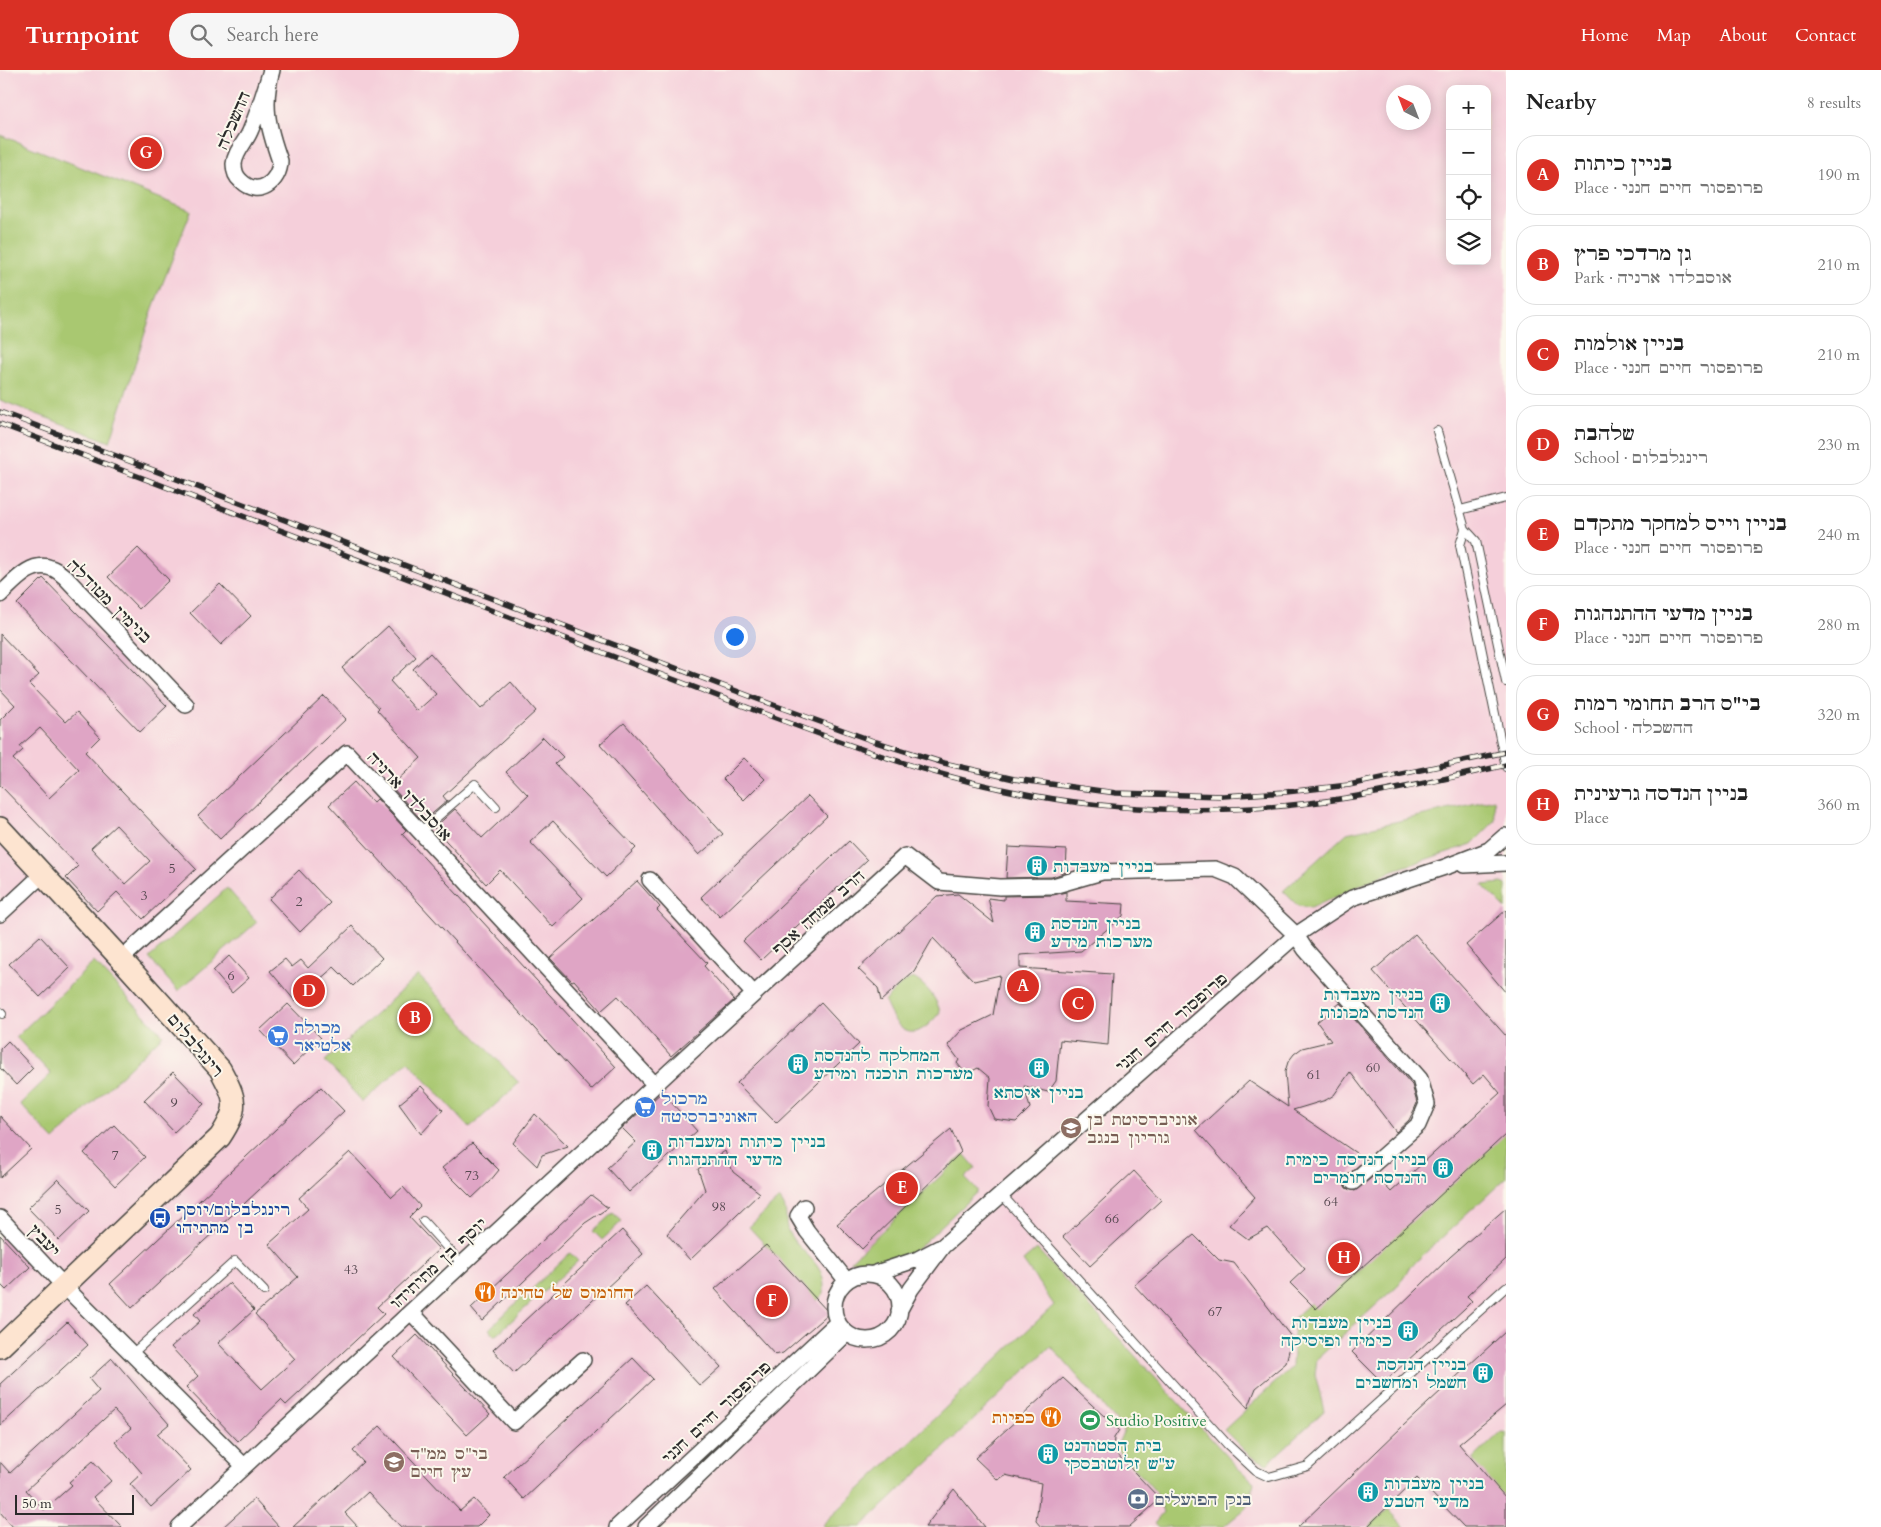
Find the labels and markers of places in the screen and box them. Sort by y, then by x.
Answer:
pin: G [130,134,162,172]
building icon: בניין מעבדות [1025,854,1049,878]
place label: בניין מעבדות [1053,856,1154,878]
place label: בניין הנדסת מערכות מידע [1051,913,1153,953]
building icon: בניין הנדסת מערכות מידע [1023,920,1047,944]
pin: A [1007,967,1039,1005]
pin: D [293,972,325,1010]
place label: בניין מעבדות הנדסת מכונות [1320,984,1424,1024]
pin: C [1062,985,1094,1023]
building icon: בניין מעבדות הנדסת מכונות [1428,991,1452,1015]
pin: B [399,999,431,1037]
place label: מכולת אלטיאר [294,1017,351,1057]
supermarket icon: מכולת אלטיאר [266,1024,290,1048]
place label: המחלקה להנדסת מערכות תוכנה ומידע [814,1045,973,1085]
building icon: המחלקה להנדסת מערכות תוכנה ומידע [786,1052,810,1076]
building icon: בניין איסתא [1027,1056,1051,1080]
place label: בניין איסתא [994,1082,1084,1104]
place label: מרכול האוניברסיטה [661,1088,757,1128]
supermarket icon: מרכול האוניברסיטה [633,1095,657,1119]
place label: אוניברסיטת בן גוריון בנגב [1087,1109,1198,1149]
school or university icon: אוניברסיטת בן גוריון בנגב [1059,1116,1083,1140]
place label: בניין כיתות ומעבדות מדעי ההתנהגות [668,1131,826,1171]
building icon: בניין כיתות ומעבדות מדעי ההתנהגות [640,1138,664,1162]
place label: בניין הנדסה כימית והנדסת חומרים [1286,1149,1427,1189]
building icon: בניין הנדסה כימית והנדסת חומרים [1431,1156,1455,1180]
pin: E [886,1169,918,1207]
place label: רינגלבלום/יוסף בן מתתיהו [176,1199,290,1239]
bus stop icon: רינגלבלום/יוסף בן מתתיהו [148,1206,172,1230]
pin: H [1328,1239,1360,1277]
restaurant icon: החומוס של טחינה [473,1280,497,1304]
place label: החומוס של טחינה [501,1282,634,1304]
pin: F [756,1282,788,1320]
place label: בניין מעבדות כימיה ופיסיקה [1281,1312,1392,1352]
building icon: בניין מעבדות כימיה ופיסיקה [1396,1319,1420,1343]
place label: בניין הנדסת חשמל ומחשבים [1355,1354,1467,1394]
building icon: בניין הנדסת חשמל ומחשבים [1471,1361,1495,1385]
restaurant icon: כפיות [1039,1405,1063,1429]
place label: כפיות [992,1407,1035,1429]
sports icon: Studio Positive [1078,1408,1102,1432]
place label: Studio Positive [1106,1410,1207,1432]
place label: בית הסטודנט ע"ש זלוטובסקי [1064,1435,1175,1475]
building icon: בית הסטודנט ע"ש זלוטובסקי [1036,1442,1060,1466]
place label: בי"ס ממ"ד עץ חיים [410,1443,488,1483]
school or university icon: בי"ס ממ"ד עץ חיים [382,1450,406,1474]
place label: בניין מעבדות מדעי הטבע [1384,1473,1485,1513]
building icon: בניין מעבדות מדעי הטבע [1356,1480,1380,1504]
bank icon: בנק הפועלים [1126,1487,1150,1511]
place label: בנק הפועלים [1154,1489,1252,1511]

